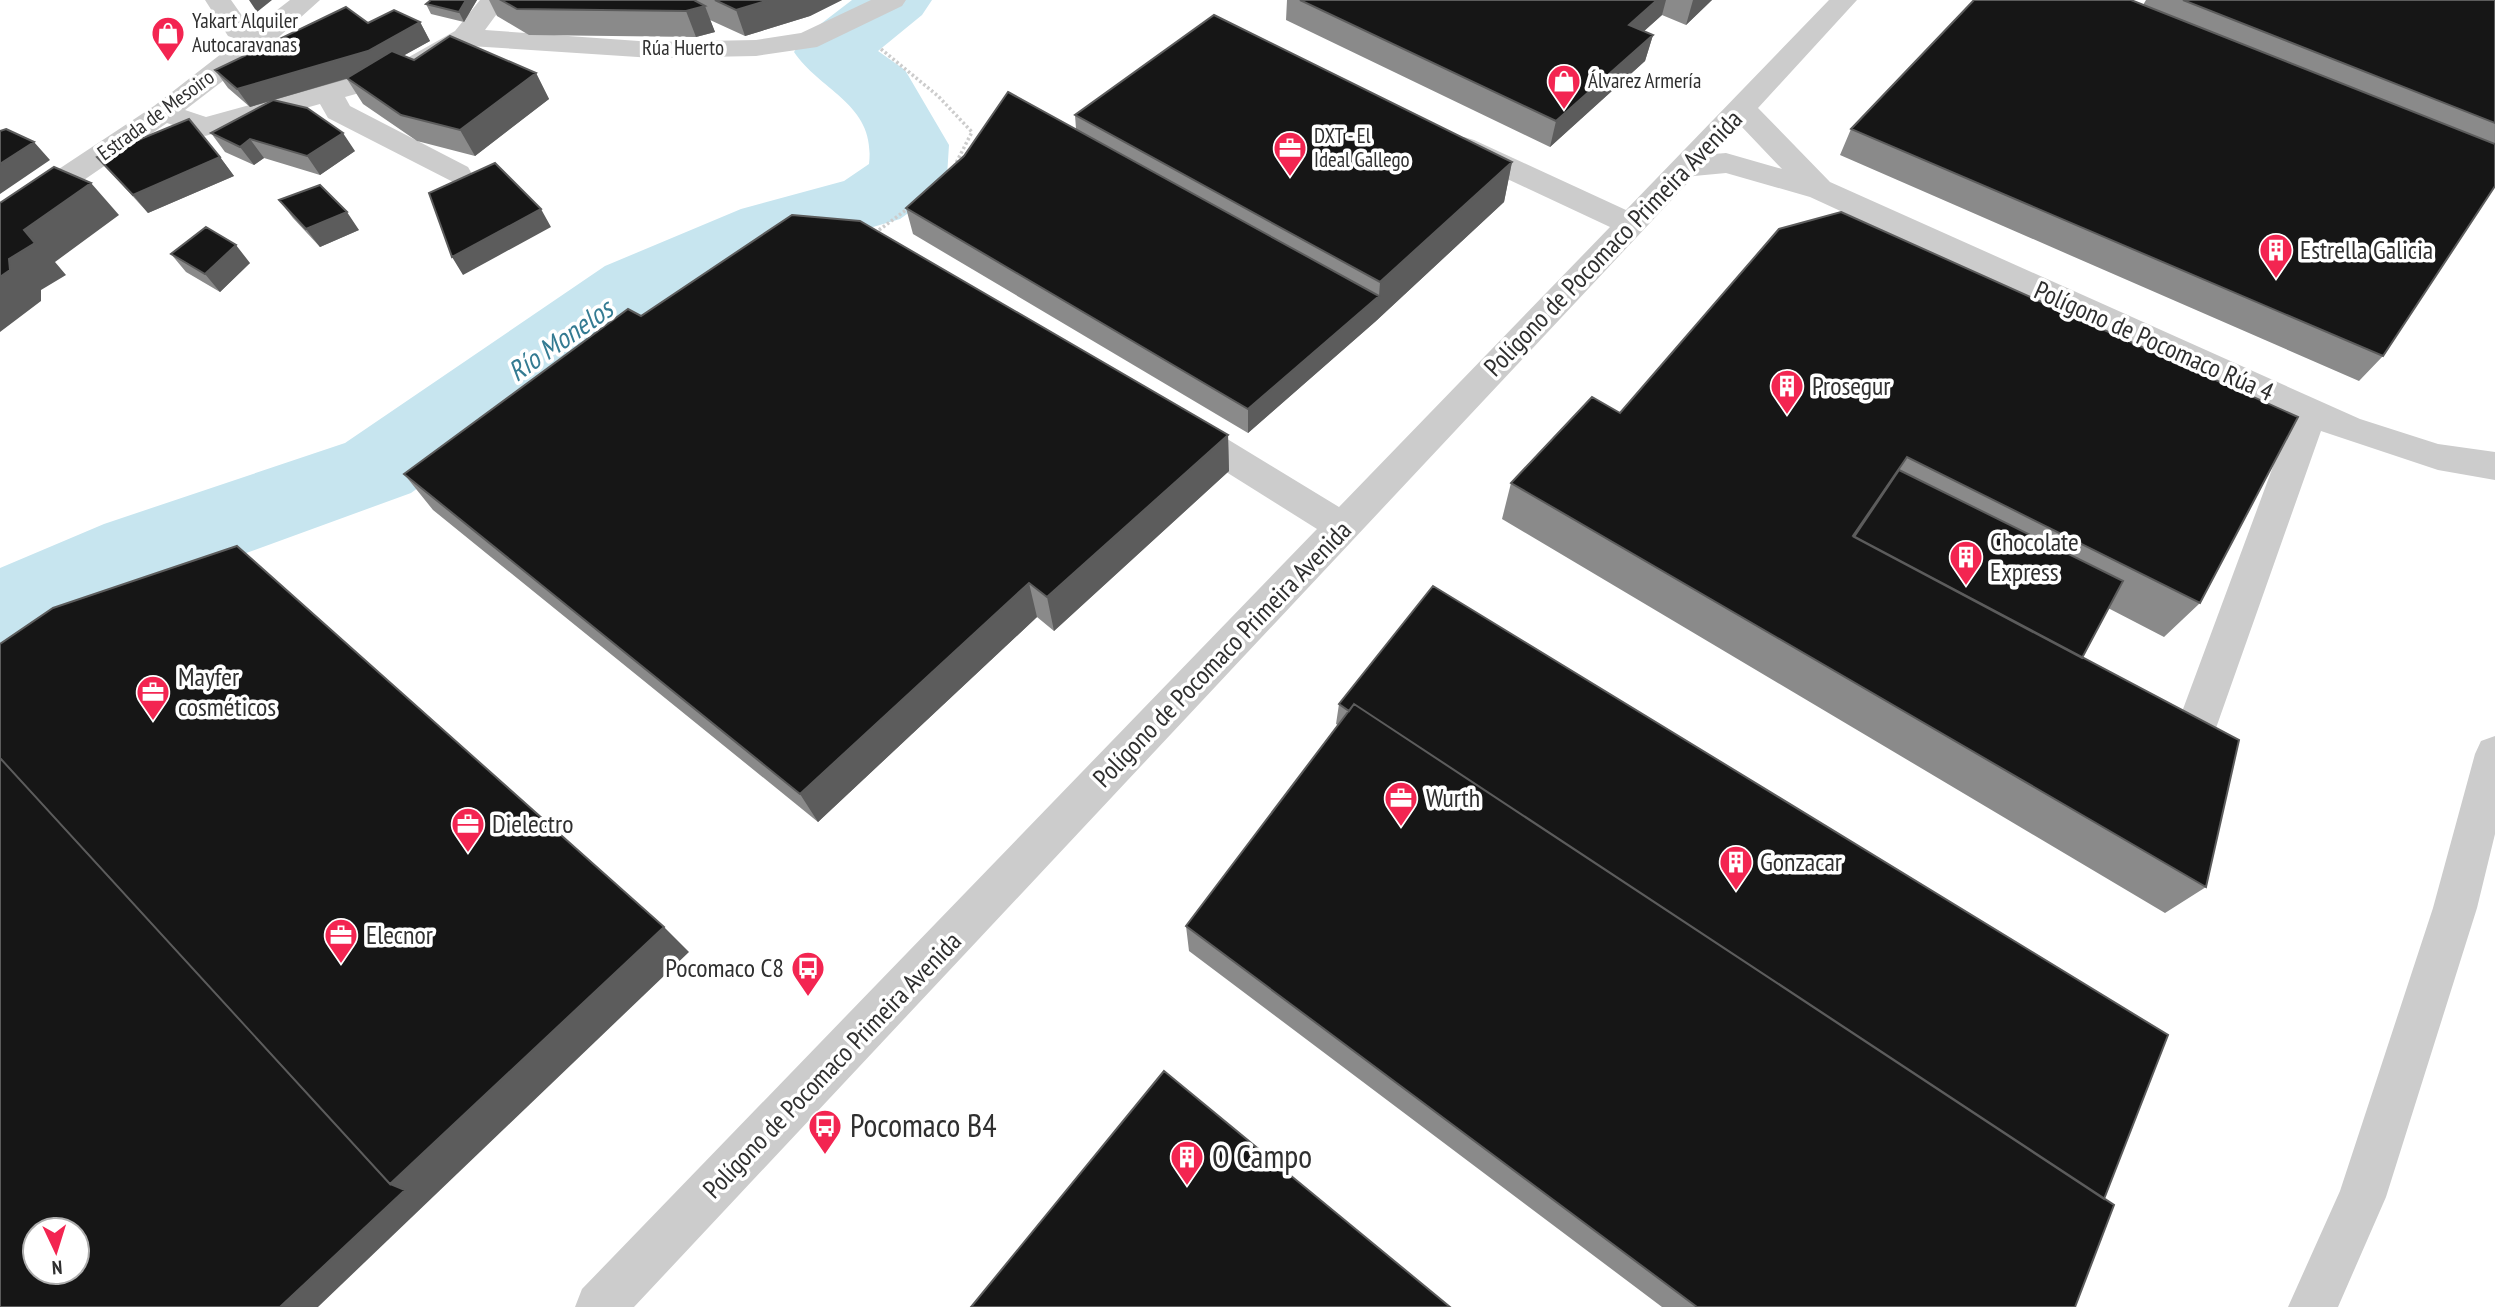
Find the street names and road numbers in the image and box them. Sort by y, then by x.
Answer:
street label: Rúa Huerto [642,34,724,61]
street label: Estrada de Mesoiro [92,63,219,166]
street label: Polígono de Pocomaco Primeira Avenida [1477,103,1749,383]
street label: Polígono de Pocomaco Rúa 4 [2029,273,2279,408]
street label: Polígono de Pocomaco Primeira Avenida [1086,514,1358,794]
street label: Polígono de Pocomaco Primeira Avenida [696,925,968,1205]

